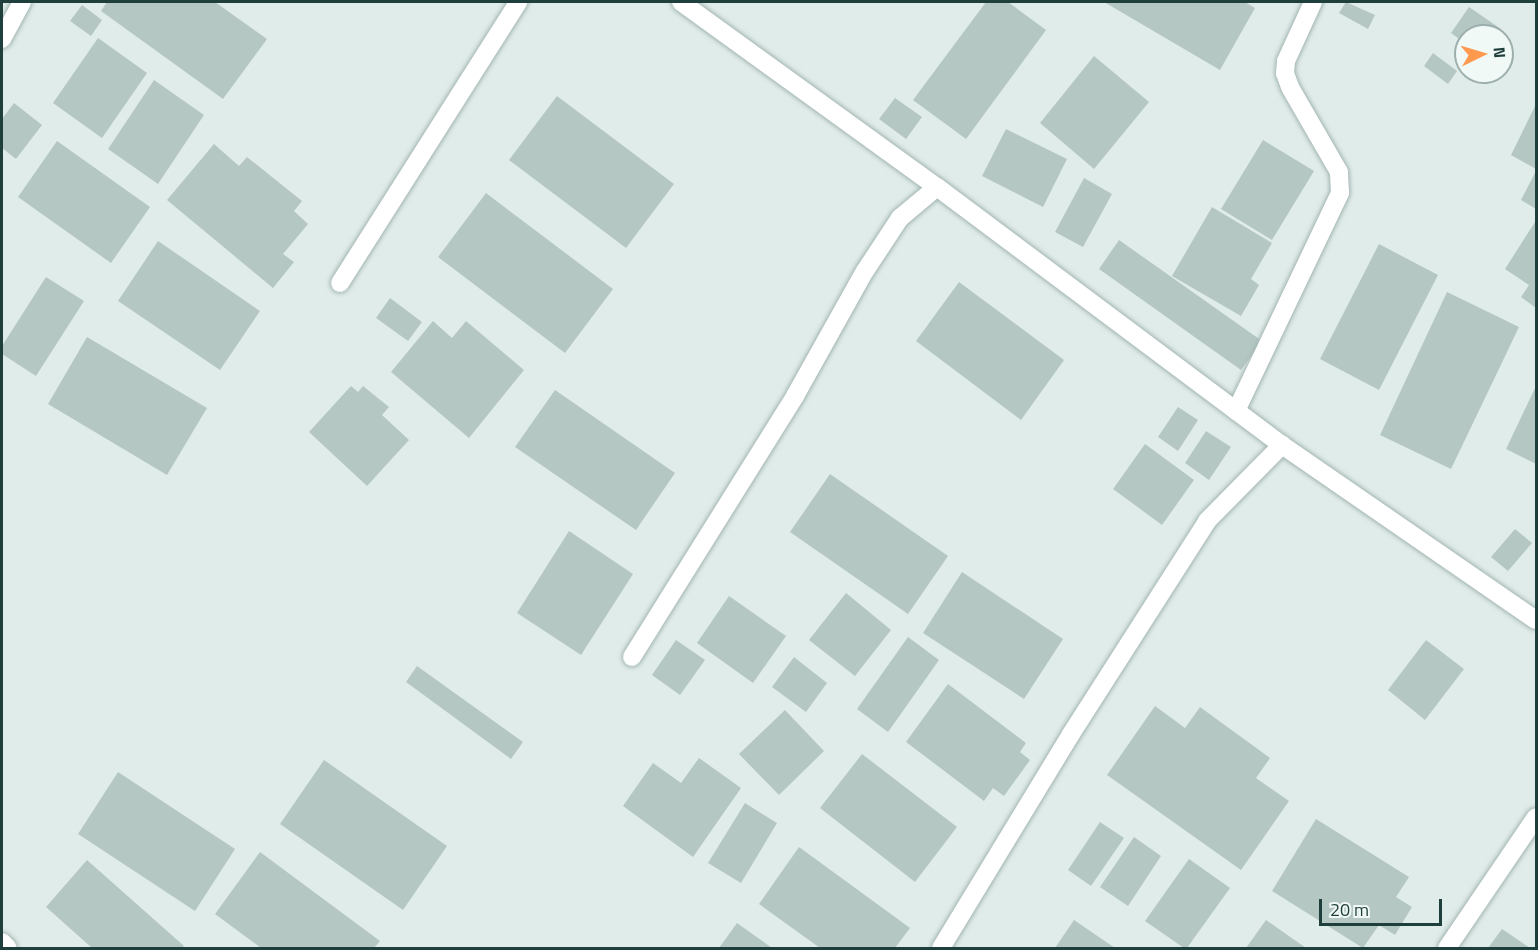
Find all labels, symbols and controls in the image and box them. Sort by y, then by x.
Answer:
north arrow [1454,24,1514,84]
text: N [1488,46,1512,59]
scale bar [1322,887,1445,925]
text: 20 m [1330,896,1369,923]

